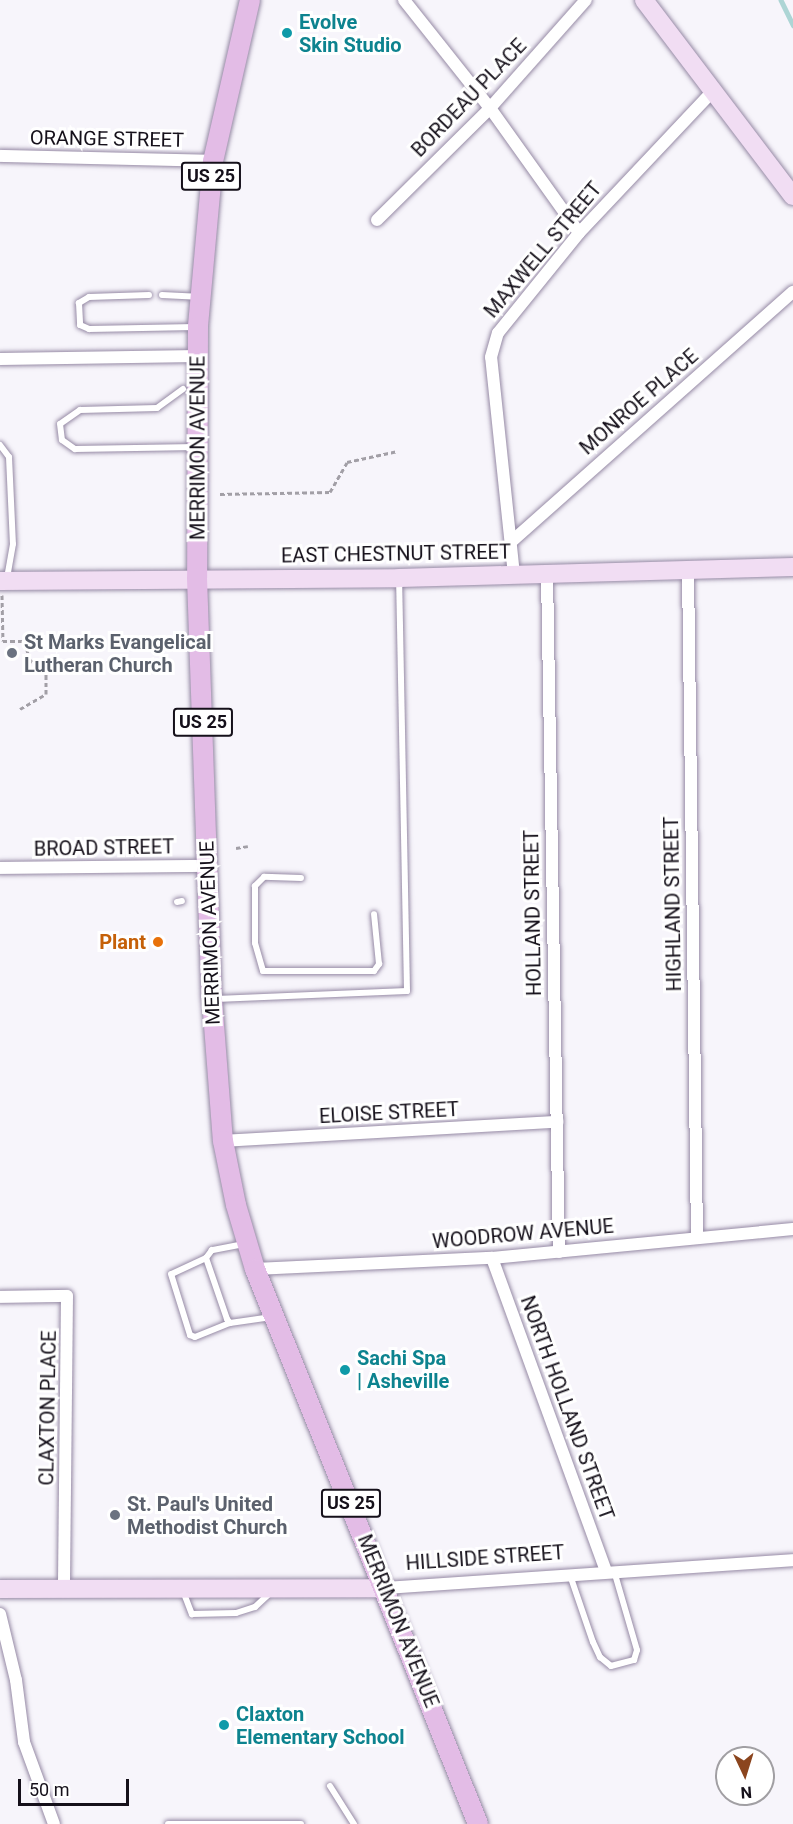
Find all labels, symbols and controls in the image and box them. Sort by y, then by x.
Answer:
place label: Evolve Skin Studio [299,10,402,57]
marker: Evolve Skin Studio [280,26,294,40]
street label: BORDEAU PLACE [407,34,531,162]
street label: ORANGE STREET [30,126,184,152]
road number: US 25 [180,161,242,191]
street label: MAXWELL STREET [479,177,607,323]
street label: MONROE PLACE [575,344,703,460]
street label: MERRIMON AVENUE [186,356,210,540]
street label: EAST CHESTNUT STREET [280,540,512,568]
place label: St Marks Evangelical Lutheran Church [24,630,212,677]
marker: St Marks Evangelical Lutheran Church [5,646,19,660]
road number: US 25 [172,707,234,737]
street label: HIGHLAND STREET [659,816,687,992]
street label: HOLLAND STREET [520,830,546,996]
street label: BROAD STREET [34,835,174,861]
street label: MERRIMON AVENUE [195,841,225,1025]
place label: Plant [99,930,146,954]
marker: Plant [151,935,165,949]
street label: ELOISE STREET [319,1097,459,1129]
street label: WOODROW AVENUE [431,1214,615,1254]
street label: NORTH HOLLAND STREET [515,1293,619,1523]
street label: CLAXTON PLACE [35,1330,61,1486]
place label: Sachi Spa | Asheville [357,1346,449,1393]
marker: Sachi Spa | Asheville [338,1363,352,1377]
road number: US 25 [320,1488,382,1518]
place label: St. Paul's United Methodist Church [127,1492,287,1539]
marker: St. Paul's United Methodist Church [108,1508,122,1522]
street label: MERRIMON AVENUE [352,1531,444,1711]
street label: HILLSIDE STREET [405,1540,565,1576]
place label: Claxton Elementary School [236,1702,404,1749]
marker: Claxton Elementary School [217,1718,231,1732]
north arrow [715,1746,775,1806]
scale bar [21,1767,132,1805]
text: 50 m [29,1779,69,1800]
text: N [740,1783,752,1802]

